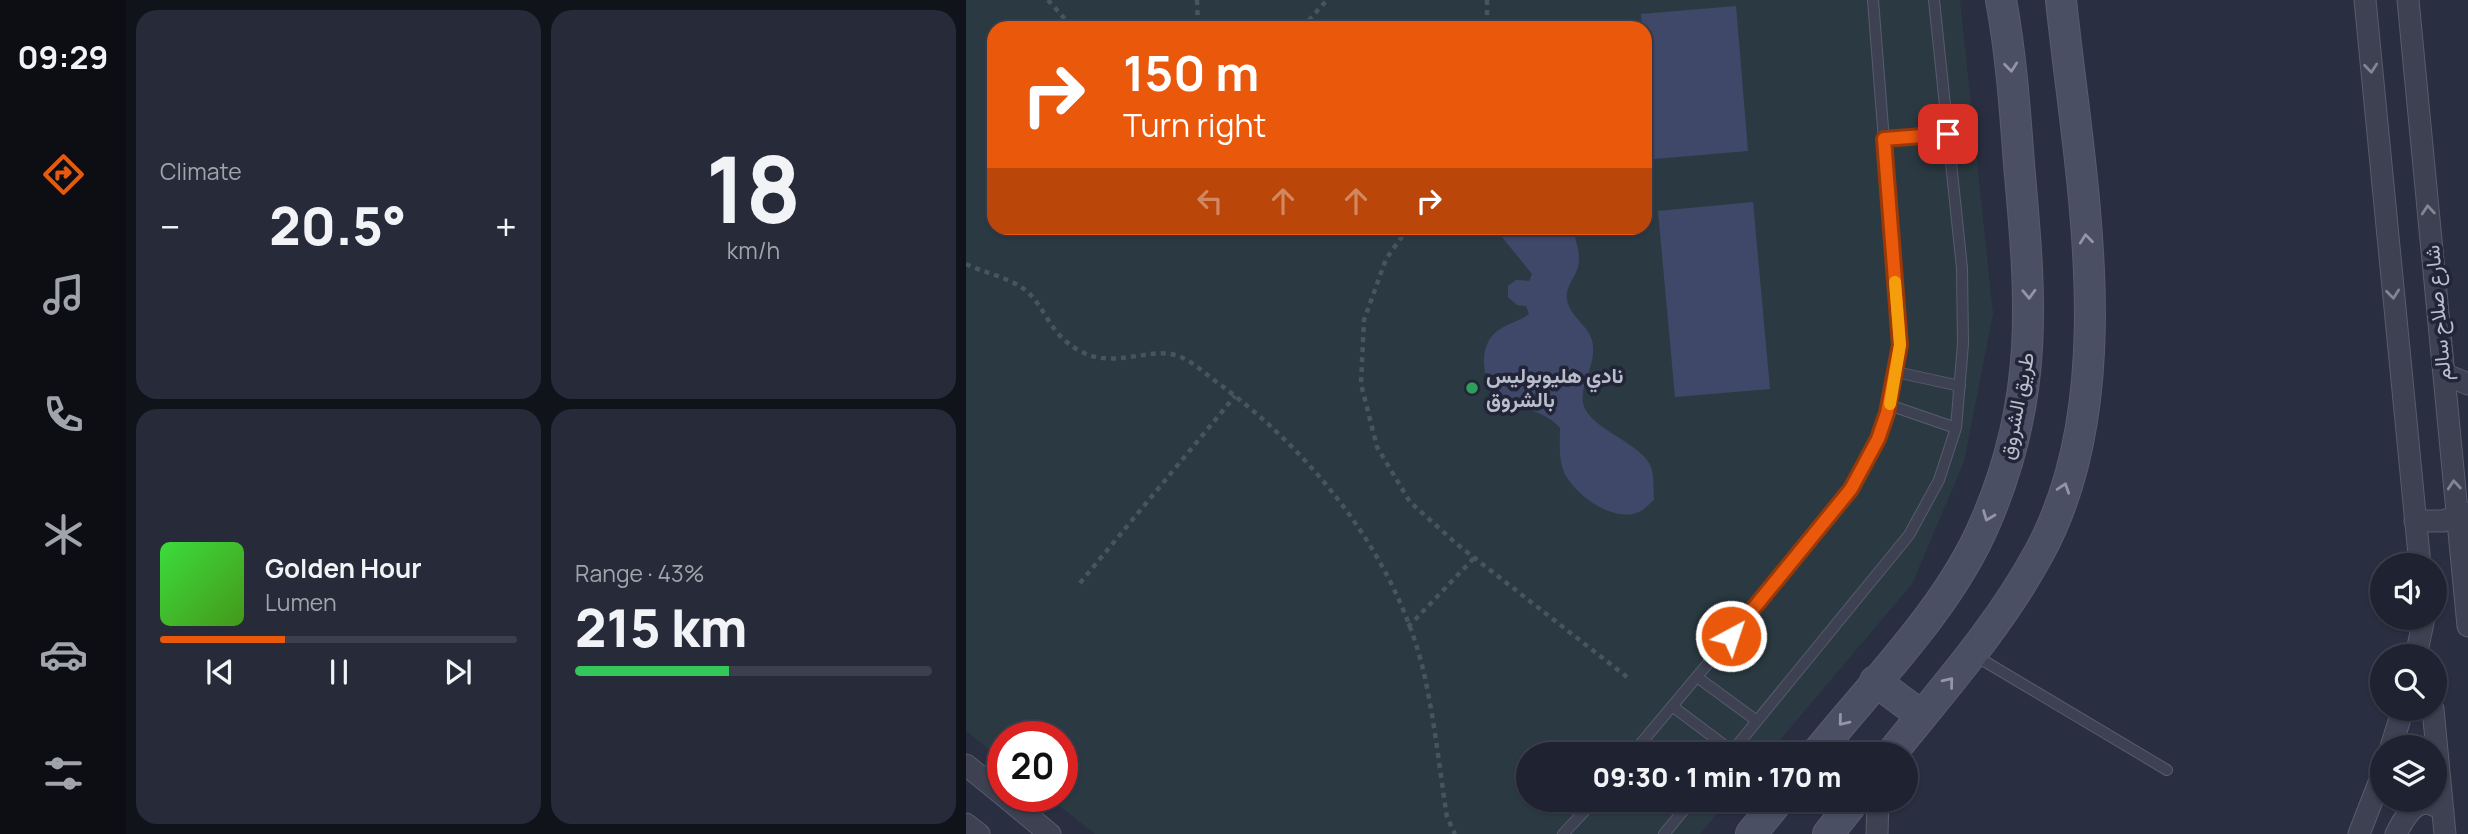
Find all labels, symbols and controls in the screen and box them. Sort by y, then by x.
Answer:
text: 09:29 [18,35,108,79]
text: 150 m [1123,39,1259,106]
icon: right [1008,49,1099,140]
one-way arrow [2003,62,2018,73]
one-way arrow [2363,63,2378,74]
text: Turn right [1123,103,1266,147]
pin [1918,104,1978,164]
icon: arrive [1929,115,1967,153]
text: 18 [706,126,801,250]
icon: directions [39,150,88,199]
text: Climate [160,155,242,187]
icon: left [1191,182,1229,220]
icon: ahead [1264,182,1302,220]
icon: ahead [1337,182,1375,220]
icon: right [1410,182,1448,220]
text: 20.5° [269,190,406,261]
text: − [160,200,181,252]
text: + [495,200,517,252]
one-way arrow [2421,204,2436,215]
one-way arrow [2079,233,2094,244]
text: km/h [727,234,780,266]
street label: شارع صلاح سالم [2417,244,2458,382]
icon: music [39,270,88,319]
one-way arrow [2022,289,2037,300]
one-way arrow [2385,289,2400,300]
street label: طريق الشروق [1992,350,2040,462]
place label: نادي هليوبوليس بالشروق [1486,361,1624,413]
marker: نادي هليوبوليس بالشروق [1464,380,1480,396]
icon: phone [39,390,88,439]
one-way arrow [2447,479,2462,491]
one-way arrow [2056,482,2071,494]
one-way arrow [1982,509,1996,521]
icon: climate [39,510,88,559]
text: Golden Hour [265,550,422,586]
map controls [2370,553,2447,812]
button: sound [2370,553,2447,630]
text: Range · 43% [575,557,704,589]
text: Lumen [265,586,337,618]
text: 215 km [575,592,747,663]
position arrow [1694,599,1768,673]
icon: car [39,630,88,679]
button: search [2370,644,2447,721]
icon: previous [201,653,239,691]
icon: pause [320,653,358,691]
icon: next [439,653,477,691]
one-way arrow [1941,677,1954,689]
one-way arrow [1839,712,1851,725]
speed limit sign: 20 [987,721,1078,812]
button: layers [2370,735,2447,812]
icon: filters [39,749,88,798]
text: 09:30 · 1 min · 170 m [1593,759,1841,795]

